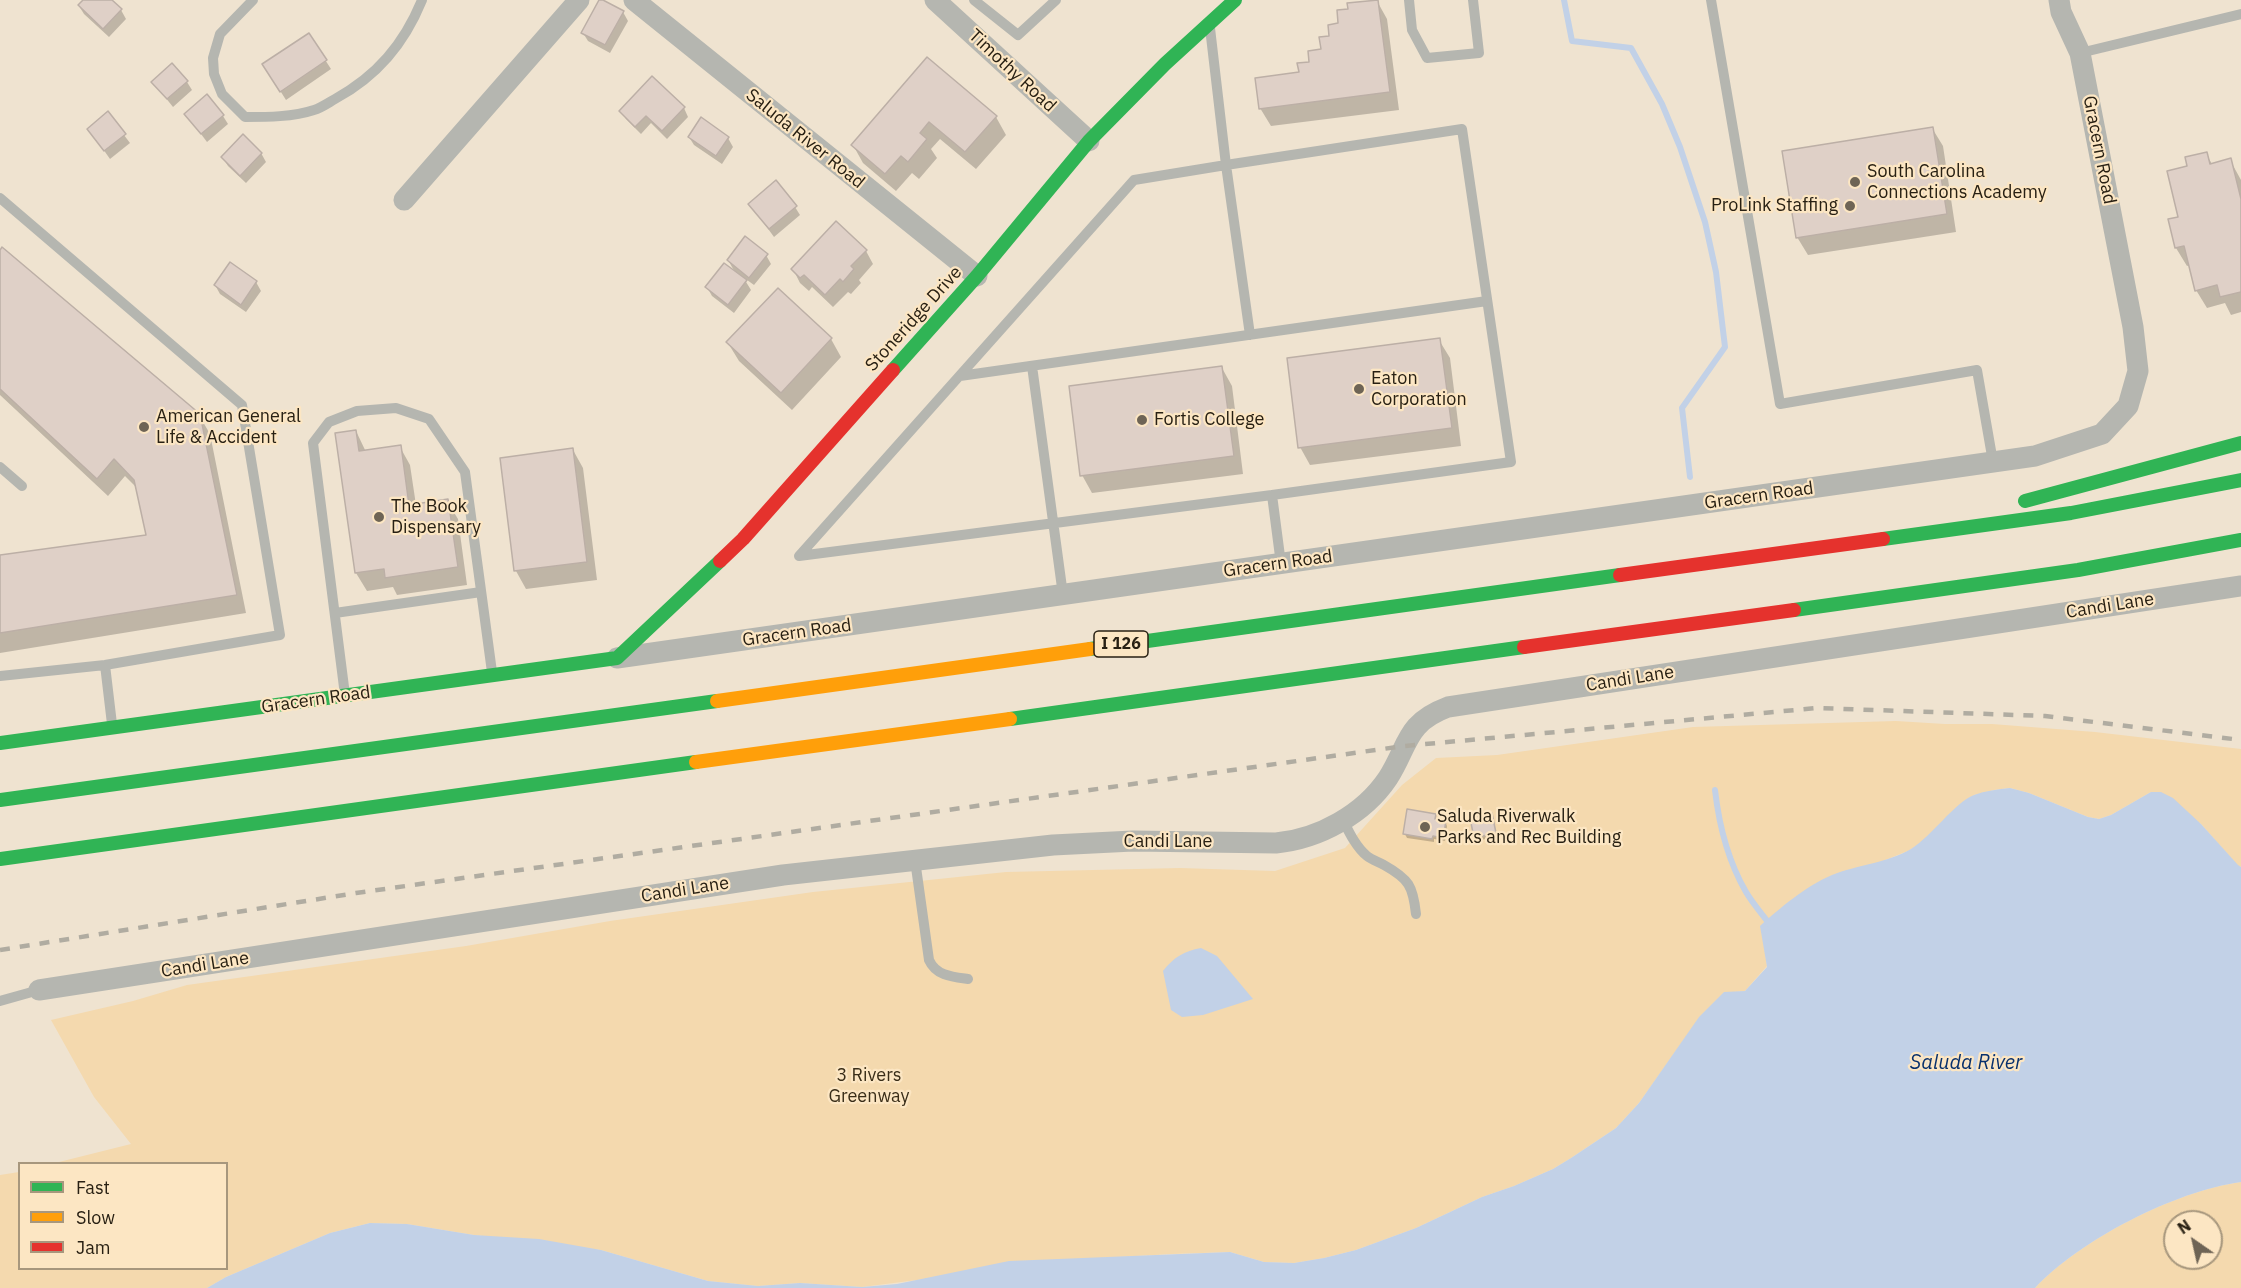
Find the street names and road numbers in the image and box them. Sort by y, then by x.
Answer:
street label: Timothy Road [964,25,1060,117]
street label: Saluda River Road [741,85,869,193]
street label: Gracern Road [2078,94,2120,206]
street label: Stoneridge Drive [861,262,967,376]
street label: Gracern Road [1703,478,1815,514]
street label: Gracern Road [1222,546,1334,582]
street label: Candi Lane [2064,588,2156,624]
street label: Gracern Road [741,615,853,651]
road number: I 126 [1094,631,1148,657]
street label: Candi Lane [1584,661,1676,697]
street label: Gracern Road [260,682,372,718]
street label: Candi Lane [1124,831,1212,853]
street label: Candi Lane [639,872,731,908]
street label: Candi Lane [159,947,251,983]

